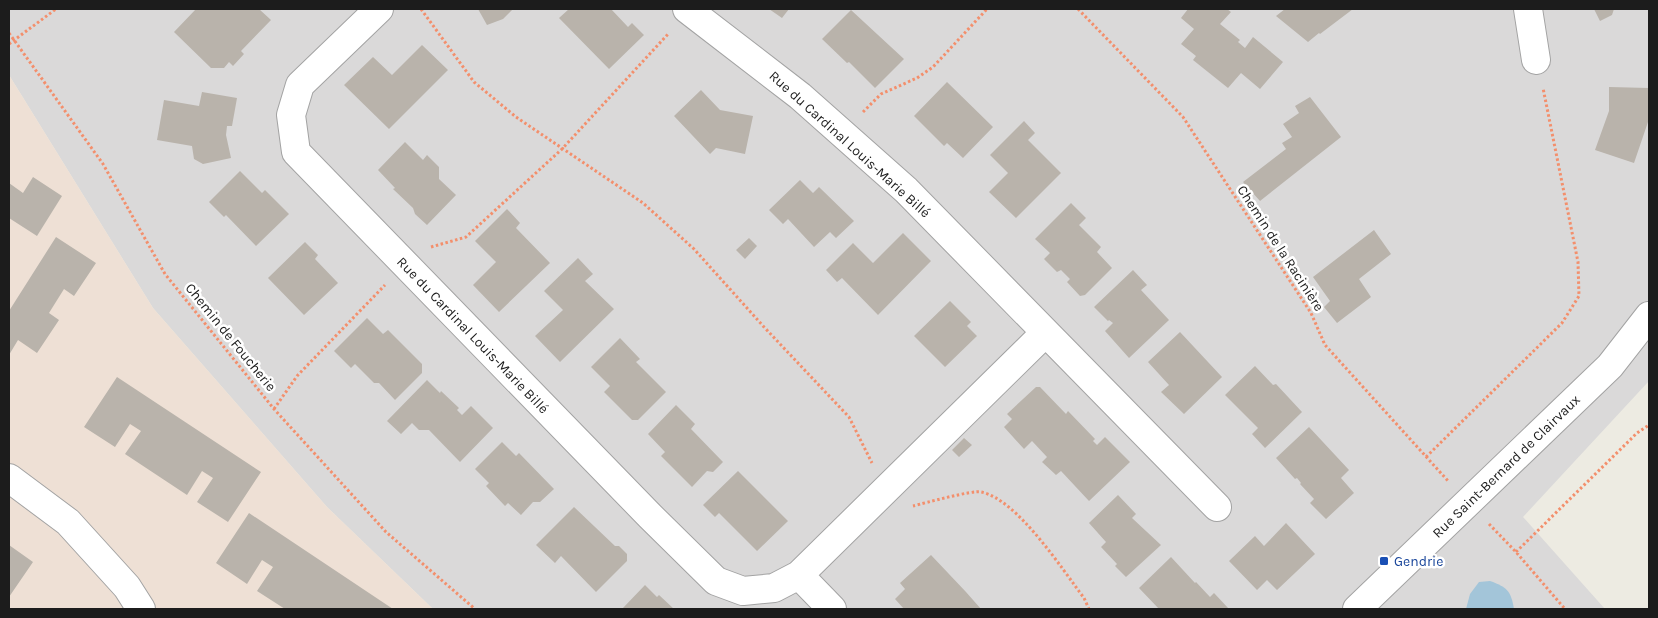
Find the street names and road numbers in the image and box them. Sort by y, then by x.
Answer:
street label: Rue du Cardinal Louis-Marie Billé [766,67,934,221]
street label: Chemin de la Racinière [1233,182,1328,314]
street label: Rue du Cardinal Louis-Marie Billé [393,253,552,417]
street label: Chemin de Foucherie [182,280,280,395]
street label: Rue Saint-Bernard de Clairvaux [1429,391,1584,542]

